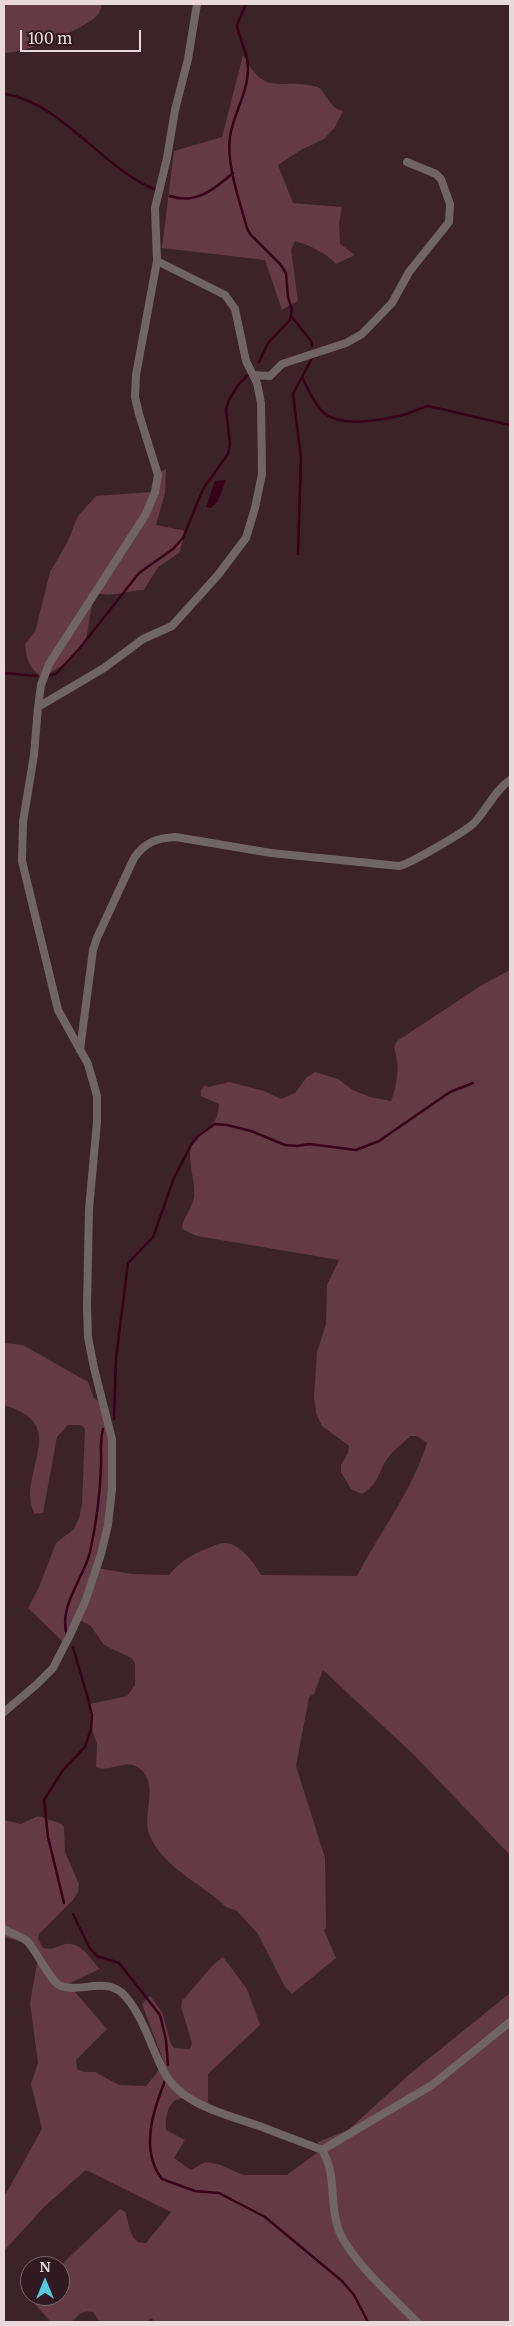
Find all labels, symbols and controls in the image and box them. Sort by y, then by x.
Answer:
scale bar [22,20,144,52]
text: 100 m [28,29,72,48]
north arrow [20,2256,70,2306]
text: N [39,2258,51,2276]

